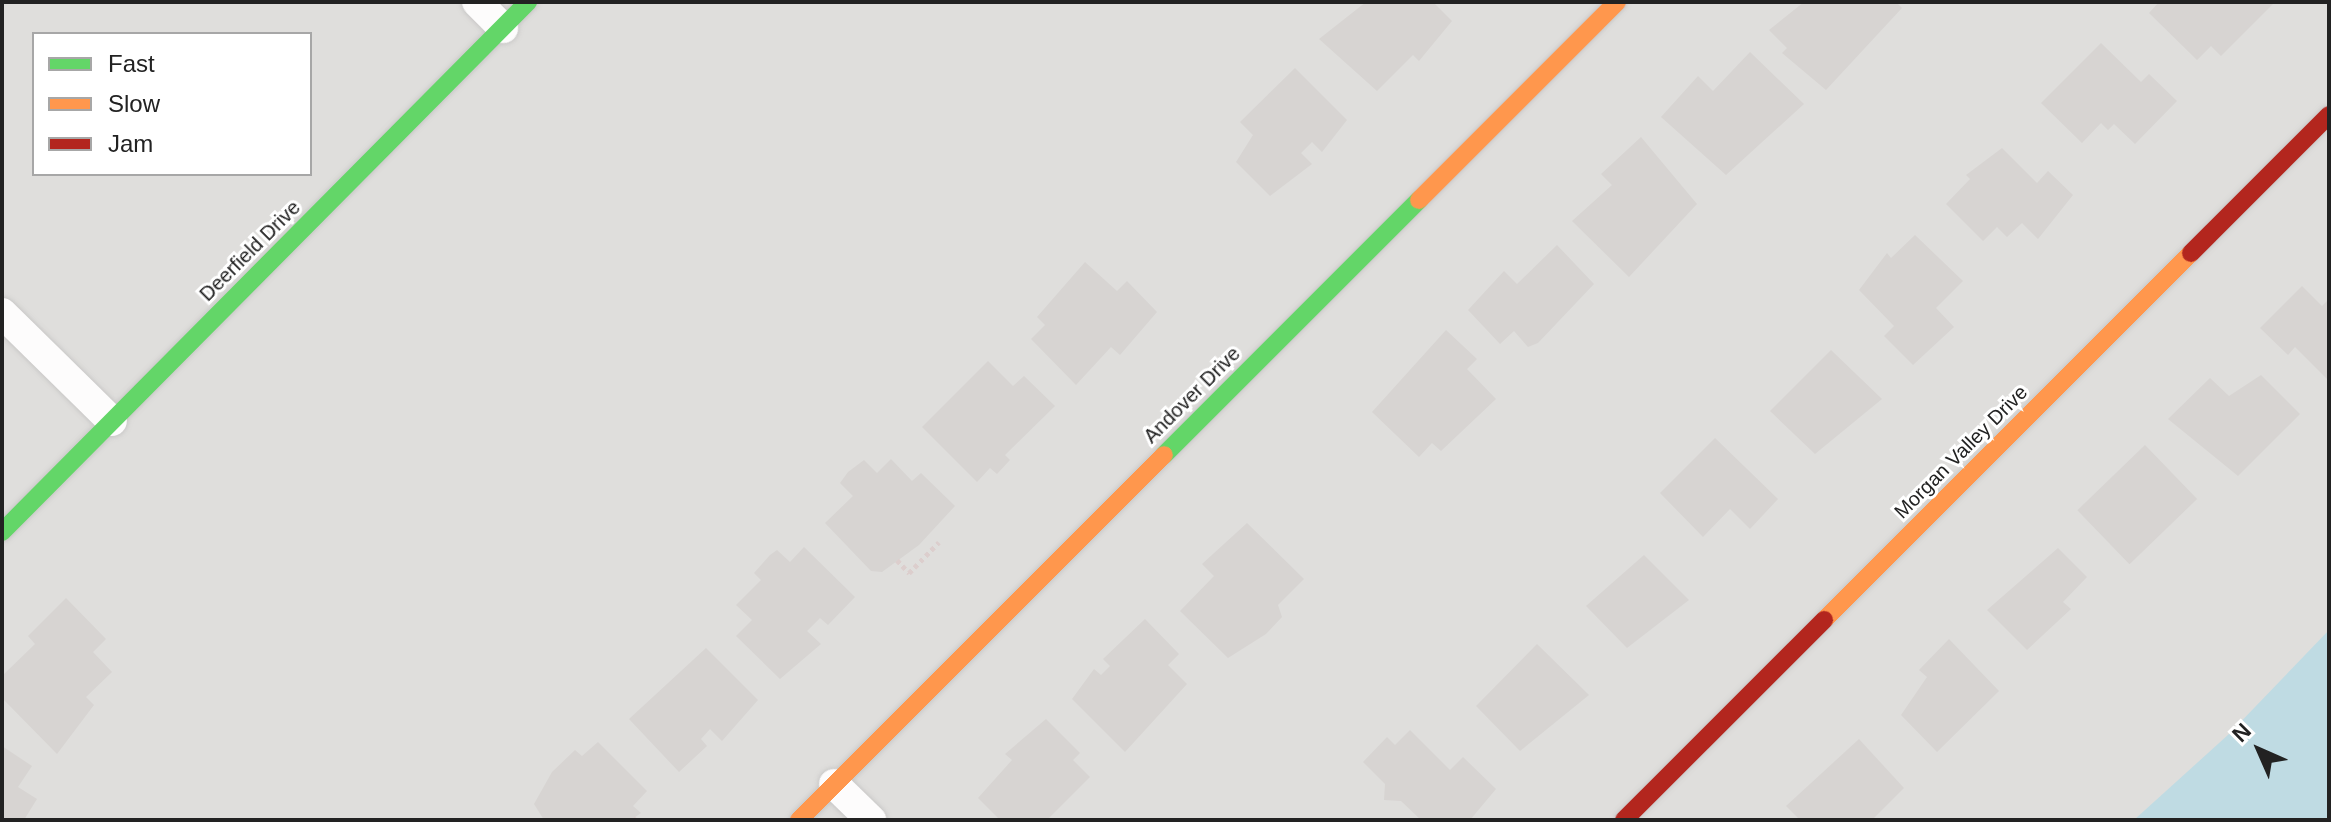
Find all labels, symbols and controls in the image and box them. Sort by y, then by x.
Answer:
legend [32,32,312,176]
text: Fast [108,50,155,77]
text: Slow [108,90,160,117]
text: Jam [108,130,153,157]
street label: Deerfield Drive [195,196,305,306]
street label: Andover Drive [1139,342,1245,448]
street label: Morgan Valley Drive [1889,380,2033,524]
north arrow [2219,710,2299,790]
text: N [2227,718,2256,747]

